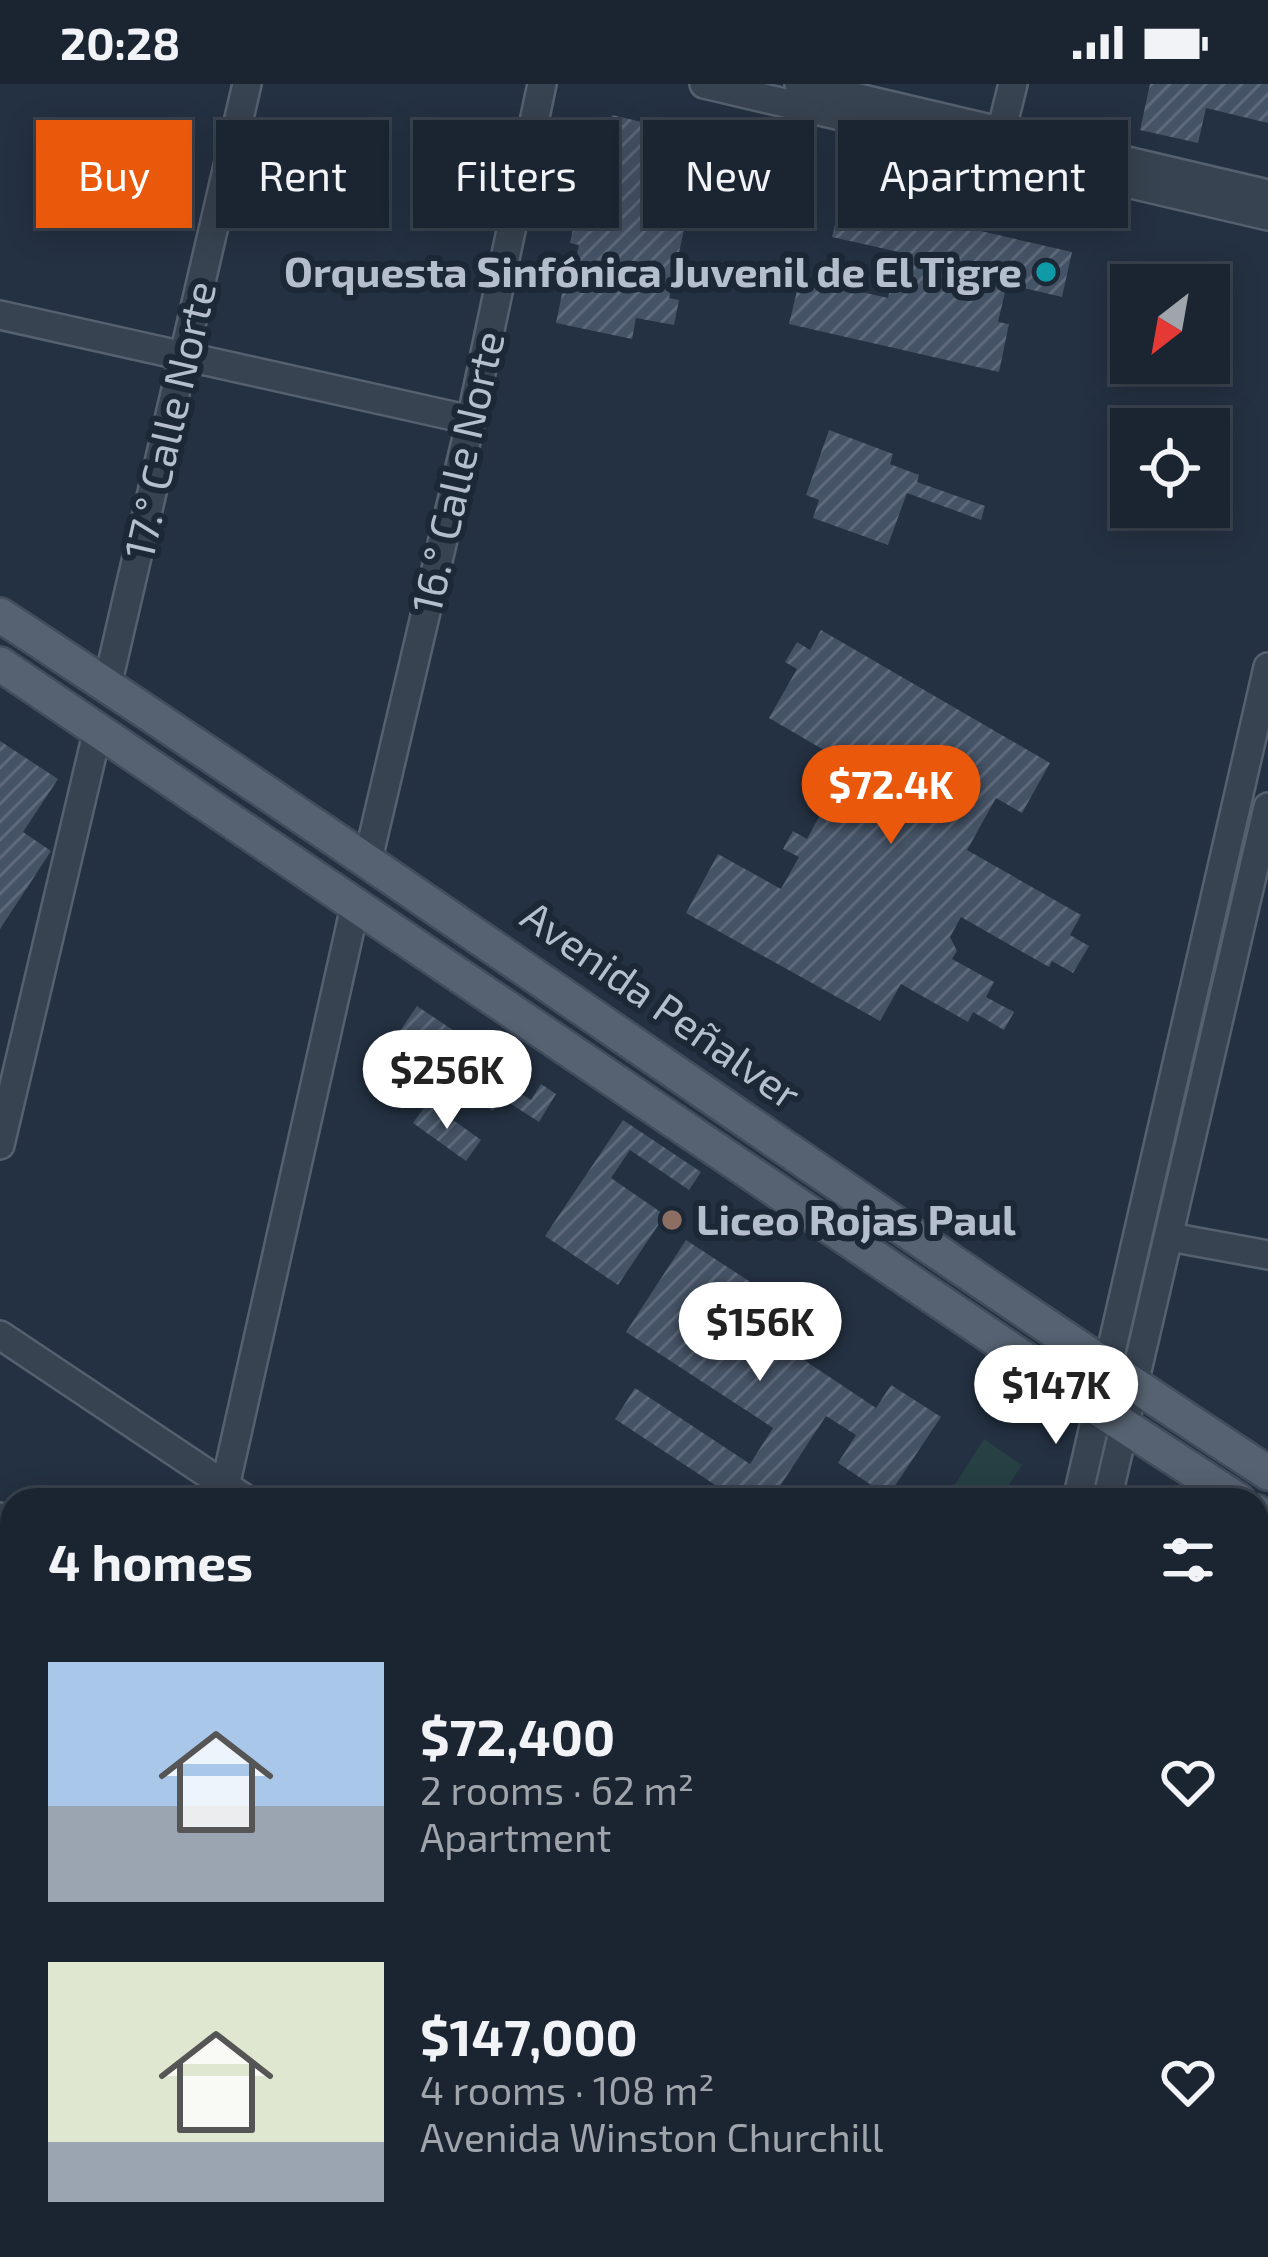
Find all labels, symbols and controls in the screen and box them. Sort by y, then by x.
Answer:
text: 20:28 [60,15,180,69]
chip: Buy [36,120,192,228]
chip: Rent [216,120,389,228]
chip: Filters [413,120,619,228]
chip: New [643,120,814,228]
chip: Apartment [838,120,1128,228]
place label: Orquesta Sinfónica Juvenil de El Tigre [284,245,1022,295]
marker: Orquesta Sinfónica Juvenil de El Tigre [1033,259,1059,285]
north arrow [1110,264,1230,384]
map controls [1110,264,1230,528]
street label: 17.° Calle Norte [112,276,224,563]
street label: 16.° Calle Norte [399,326,513,617]
button: locate [1110,408,1230,528]
pin: $72.4K [793,745,989,847]
text: $72.4K [829,760,953,807]
street label: Avenida Peñalver [513,889,811,1118]
pin: $256K [363,1030,531,1132]
text: $256K [390,1045,504,1092]
place label: Liceo Rojas Paul [696,1193,1016,1244]
marker: Liceo Rojas Paul [659,1207,685,1233]
pin: $156K [676,1282,844,1384]
text: $156K [706,1297,814,1344]
pin: $147K [972,1345,1140,1447]
text: $147K [1001,1360,1111,1407]
icon: filters [1155,1527,1221,1593]
text: 4 homes [48,1530,253,1591]
text: $72,400 [420,1705,615,1766]
icon: home [144,1710,288,1854]
icon: heart [1155,1749,1221,1815]
text: 2 rooms · 62 m² [420,1766,694,1813]
text: Apartment [420,1813,611,1860]
text: $147,000 [420,2005,638,2066]
icon: home [144,2010,288,2154]
icon: heart [1155,2049,1221,2115]
text: 4 rooms · 108 m² [420,2066,714,2113]
text: Avenida Winston Churchill [420,2113,883,2160]

